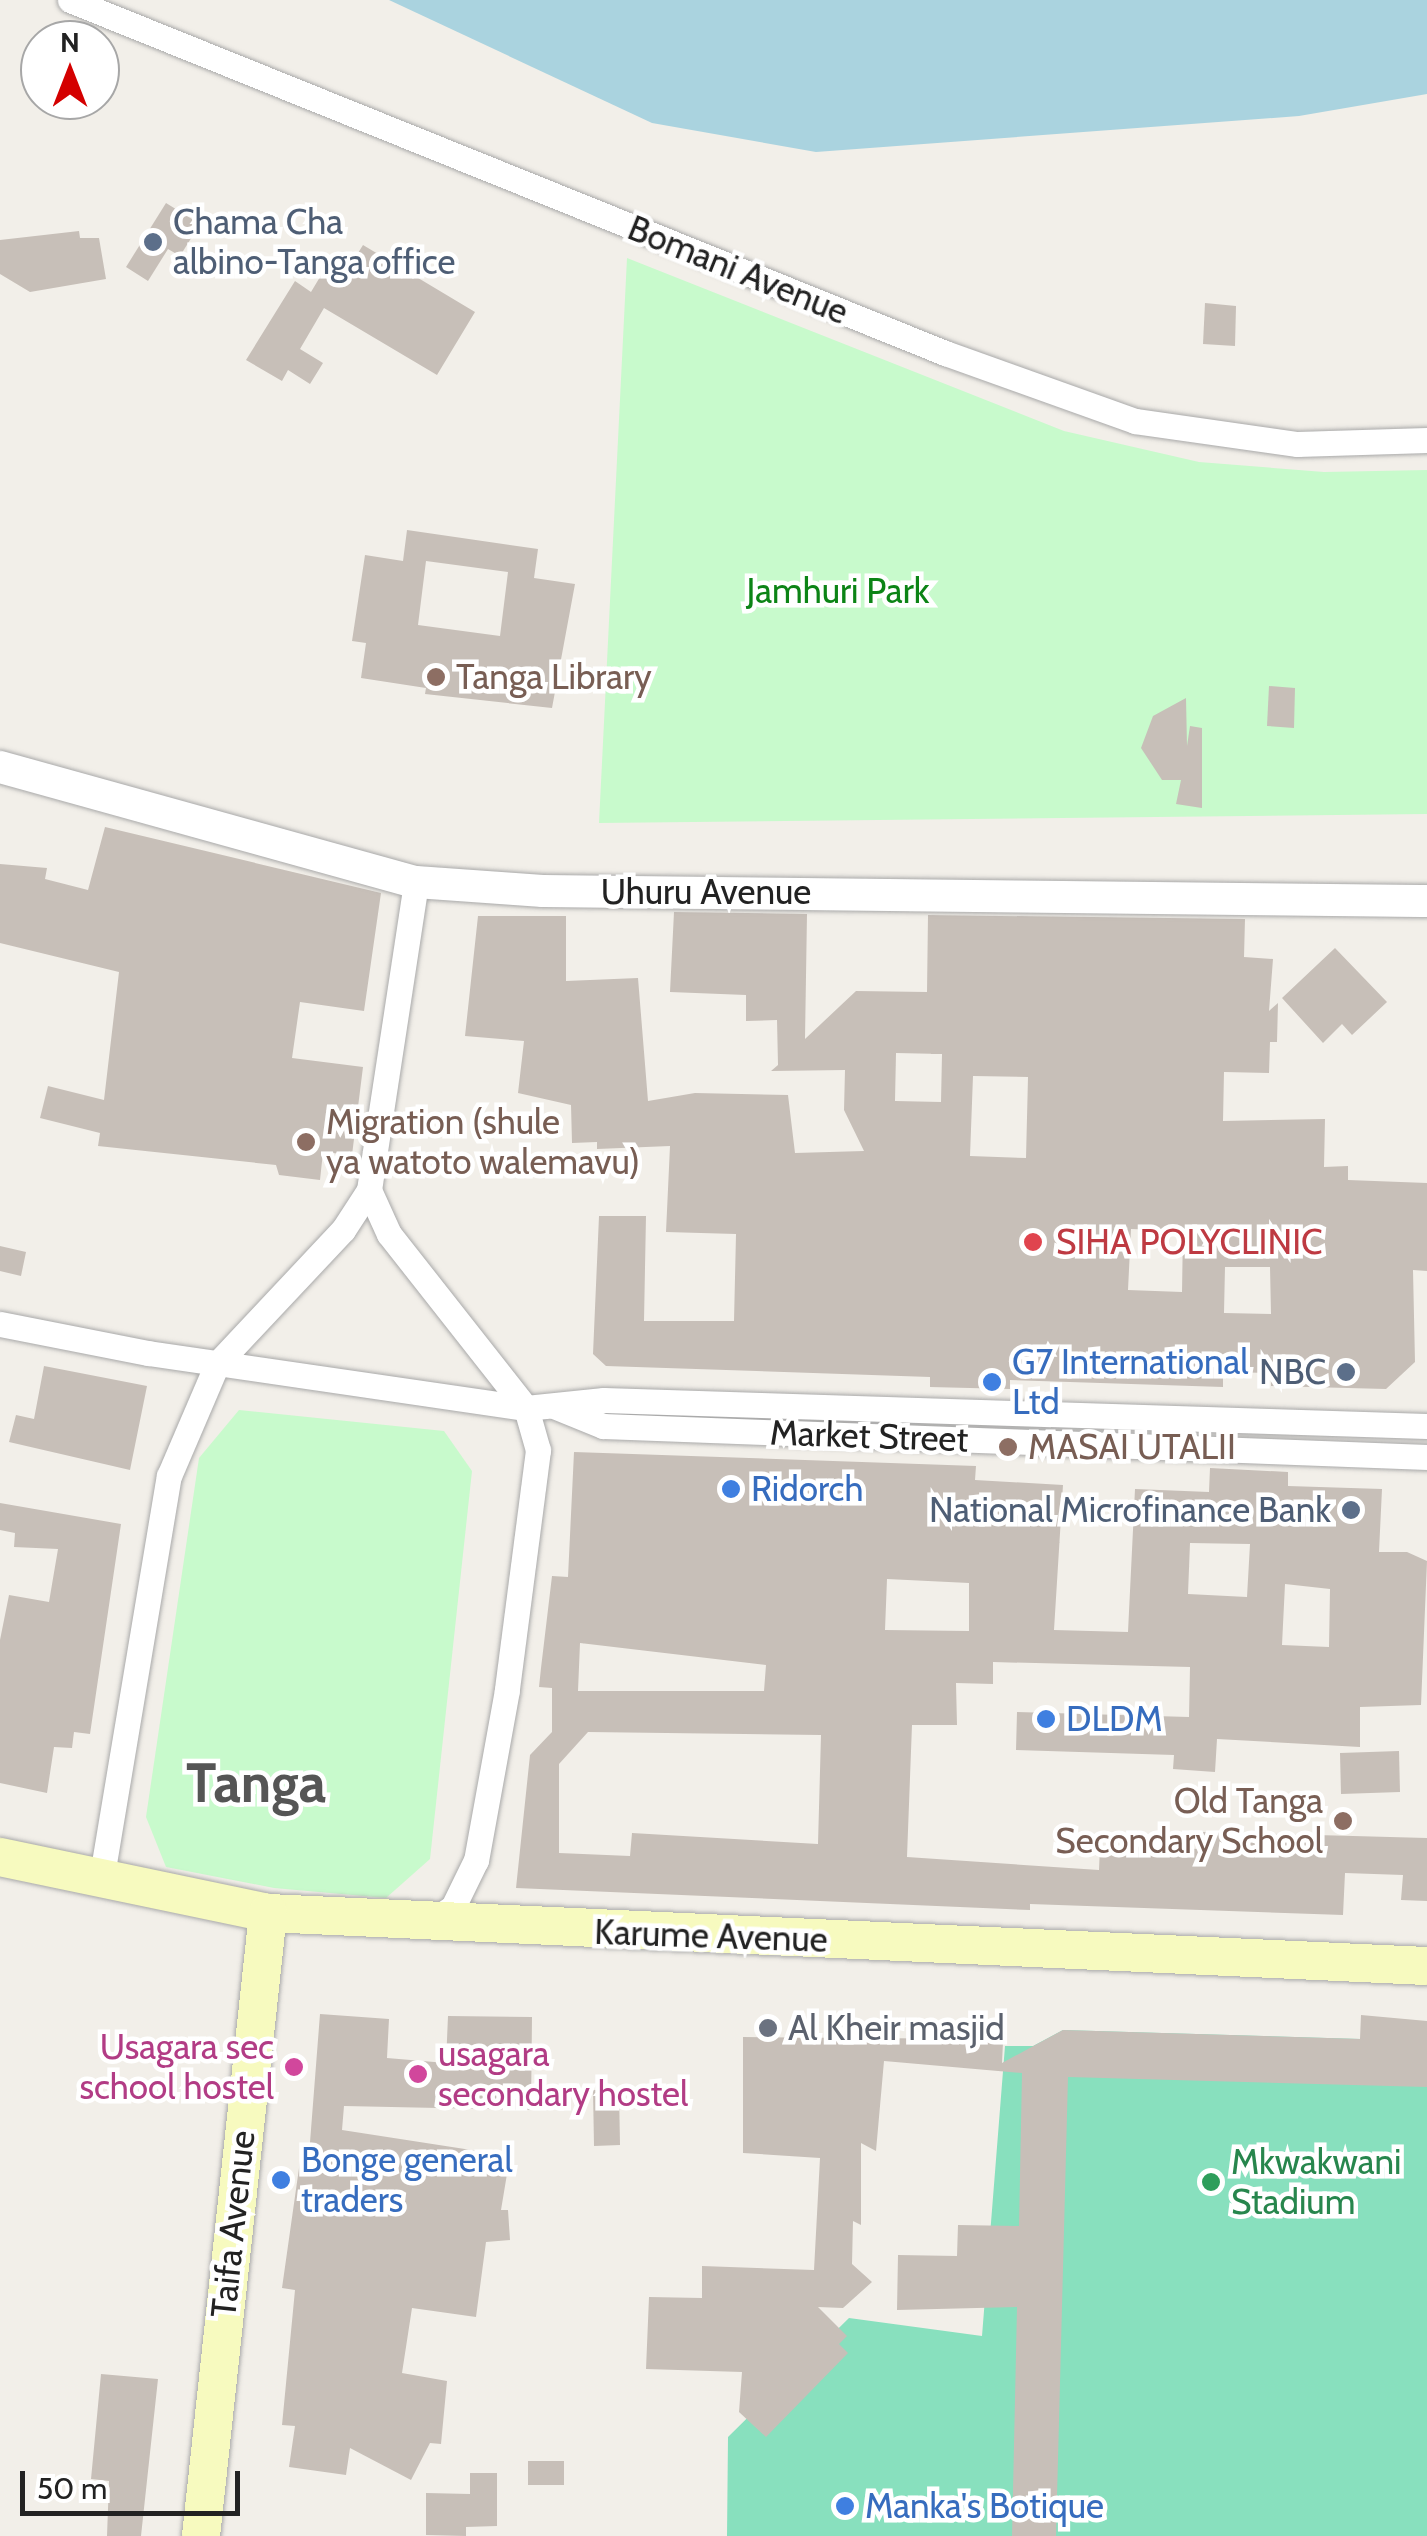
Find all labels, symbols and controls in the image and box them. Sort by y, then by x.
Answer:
north arrow [20,20,120,120]
text: N [60,25,80,59]
place label: Chama Cha albino-Tanga office [173,201,455,283]
street label: Bomani Avenue [622,207,854,333]
marker: Chama Cha albino-Tanga office [142,231,164,253]
park label: Jamhuri Park [747,570,929,612]
place label: Tanga Library [456,656,652,698]
marker: Tanga Library [425,666,447,688]
street label: Uhuru Avenue [601,871,811,913]
place label: Migration (shule ya watoto walemavu) [326,1101,640,1183]
marker: Migration (shule ya watoto walemavu) [295,1131,317,1153]
place label: SIHA POLYCLINIC [1056,1221,1323,1263]
marker: SIHA POLYCLINIC [1020,1229,1046,1255]
place label: G7 International Ltd [1012,1341,1249,1423]
place label: NBC [1259,1351,1326,1393]
marker: NBC [1335,1361,1357,1383]
marker: G7 International Ltd [981,1371,1003,1393]
street label: Market Street [769,1412,969,1460]
place label: MASAI UTALII [1028,1426,1236,1468]
marker: MASAI UTALII [997,1436,1019,1458]
place label: Ridorch [751,1468,863,1510]
marker: Ridorch [720,1478,742,1500]
place label: National Microfinance Bank [929,1489,1331,1531]
marker: National Microfinance Bank [1340,1499,1362,1521]
place label: DLDM [1066,1698,1163,1740]
marker: DLDM [1035,1708,1057,1730]
district label: Tanga [186,1750,326,1816]
place label: Old Tanga Secondary School [1055,1780,1323,1862]
marker: Old Tanga Secondary School [1332,1810,1354,1832]
street label: Karume Avenue [594,1911,828,1961]
place label: Al Kheir masjid [788,2007,1005,2049]
marker: Al Kheir masjid [757,2017,779,2039]
place label: Usagara sec school hostel [79,2026,274,2108]
place label: usagara secondary hostel [438,2033,688,2115]
marker: Usagara sec school hostel [283,2056,305,2078]
marker: usagara secondary hostel [407,2063,429,2085]
street label: Taifa Avenue [202,2128,264,2320]
place label: Bonge general traders [301,2139,513,2221]
place label: Mkwakwani Stadium [1231,2141,1401,2223]
marker: Bonge general traders [270,2169,292,2191]
marker: Mkwakwani Stadium [1200,2171,1222,2193]
scale bar [25,2451,245,2513]
text: 50 m [37,2470,107,2507]
place label: Manka's Botique [865,2485,1104,2527]
marker: Manka's Botique [834,2495,856,2517]

